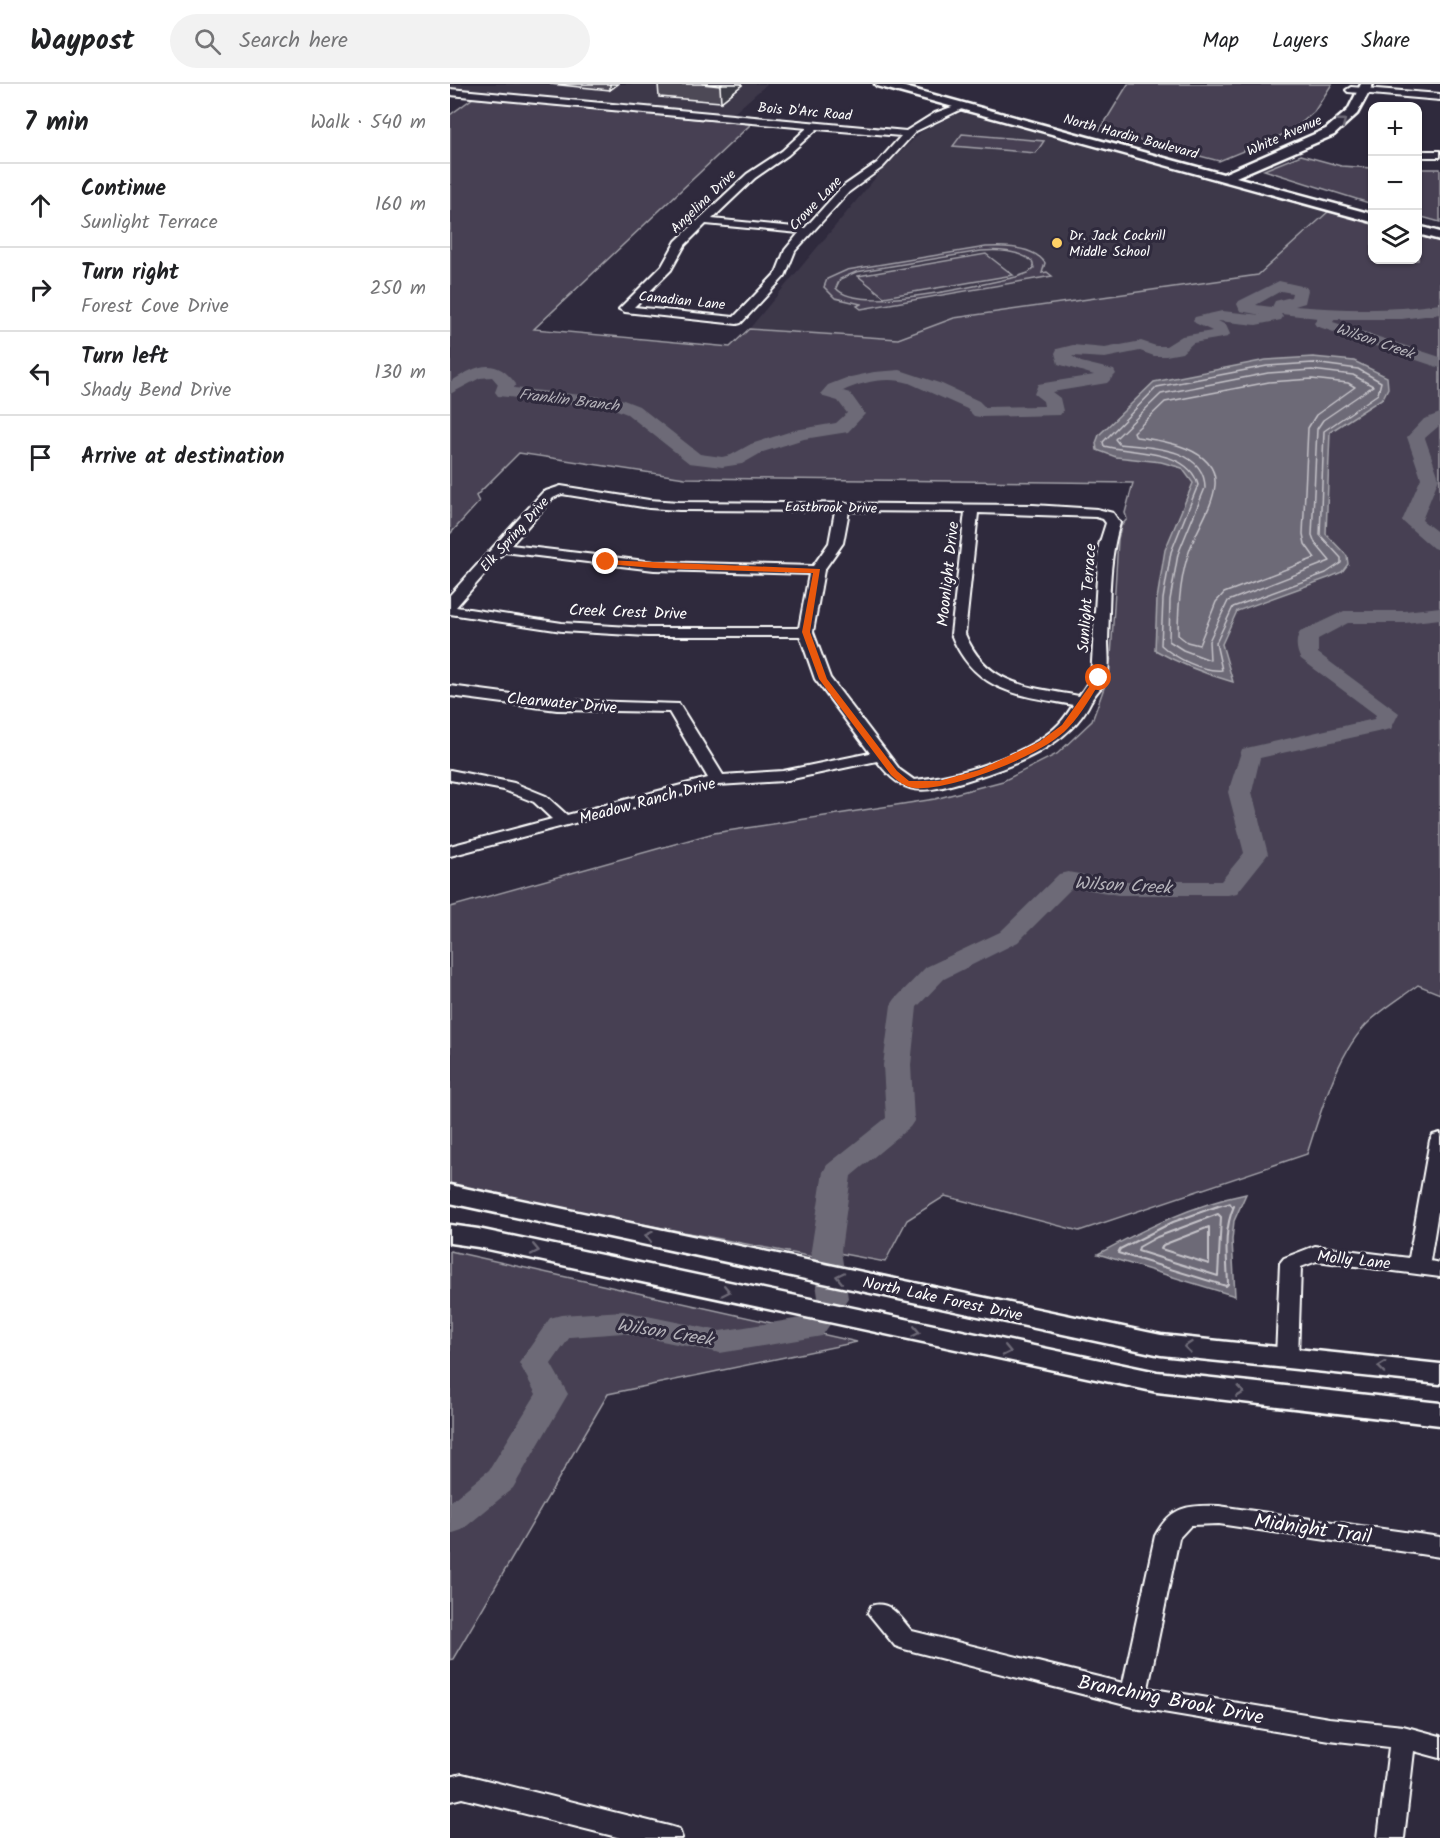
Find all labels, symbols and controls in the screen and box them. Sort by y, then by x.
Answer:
search box [170,14,590,68]
text: Waypost [30,19,134,64]
text: Search here [239,24,348,59]
icon: search [191,25,224,58]
text: Map [1202,25,1239,58]
text: Layers [1272,25,1328,58]
text: Share [1361,25,1410,58]
street label: Bois D'Arc Road [757,97,854,127]
text: 7 min [24,102,89,144]
map controls [1368,102,1422,264]
button: + [1368,102,1422,156]
text: Walk · 540 m [310,107,426,139]
street label: North Hardin Boulevard [1061,108,1202,166]
street label: White Avenue [1243,109,1326,162]
one-way arrow [1335,119,1346,130]
button: − [1368,156,1422,210]
street label: Angelina Drive [666,164,742,239]
street label: Crowe Lane [784,171,848,236]
text: Continue [81,172,166,207]
icon: ahead [24,189,57,222]
text: 160 m [375,189,426,221]
text: Sunlight Terrace [81,207,218,239]
button: layers [1368,210,1422,264]
place label: Dr. Jack Cockrill Middle School [1069,225,1166,263]
marker: Dr. Jack Cockrill Middle School [1050,236,1064,250]
text: Turn right [81,256,179,291]
icon: right [24,273,57,306]
text: 250 m [370,273,426,305]
street label: Canadian Lane [638,286,727,317]
text: Forest Cove Drive [81,291,229,323]
water label: Wilson Creek [1333,317,1419,367]
text: Turn left [81,340,168,375]
icon: left [24,357,57,390]
text: 130 m [374,357,426,389]
text: Shady Bend Drive [81,375,231,407]
water label: Franklin Branch [518,383,622,419]
text: Arrive at destination [81,440,284,475]
icon: arrive [24,441,57,474]
street label: Elk Spring Drive [475,492,555,577]
street label: Eastbrook Drive [785,496,878,520]
street label: Moonlight Drive [931,520,966,628]
street label: Sunlight Terrace [1071,543,1104,654]
route end [592,548,618,574]
street label: Creek Crest Drive [569,598,687,627]
route start [1085,664,1111,690]
street label: Clearwater Drive [506,686,618,721]
street label: Meadow Ranch Drive [576,771,719,832]
water label: Wilson Creek [1074,869,1175,904]
one-way arrow [644,1230,654,1243]
one-way arrow [530,1243,540,1256]
street label: Molly Lane [1316,1244,1392,1277]
street label: North Lake Forest Drive [860,1270,1025,1329]
one-way arrow [835,1271,845,1284]
one-way arrow [720,1284,730,1297]
water label: Wilson Creek [615,1312,717,1356]
one-way arrow [911,1324,921,1337]
one-way arrow [1183,1341,1192,1354]
one-way arrow [1001,1344,1011,1357]
one-way arrow [1377,1361,1386,1374]
one-way arrow [1235,1385,1244,1398]
street label: Midnight Trail [1252,1506,1374,1554]
street label: Branching Brook Drive [1075,1667,1266,1735]

